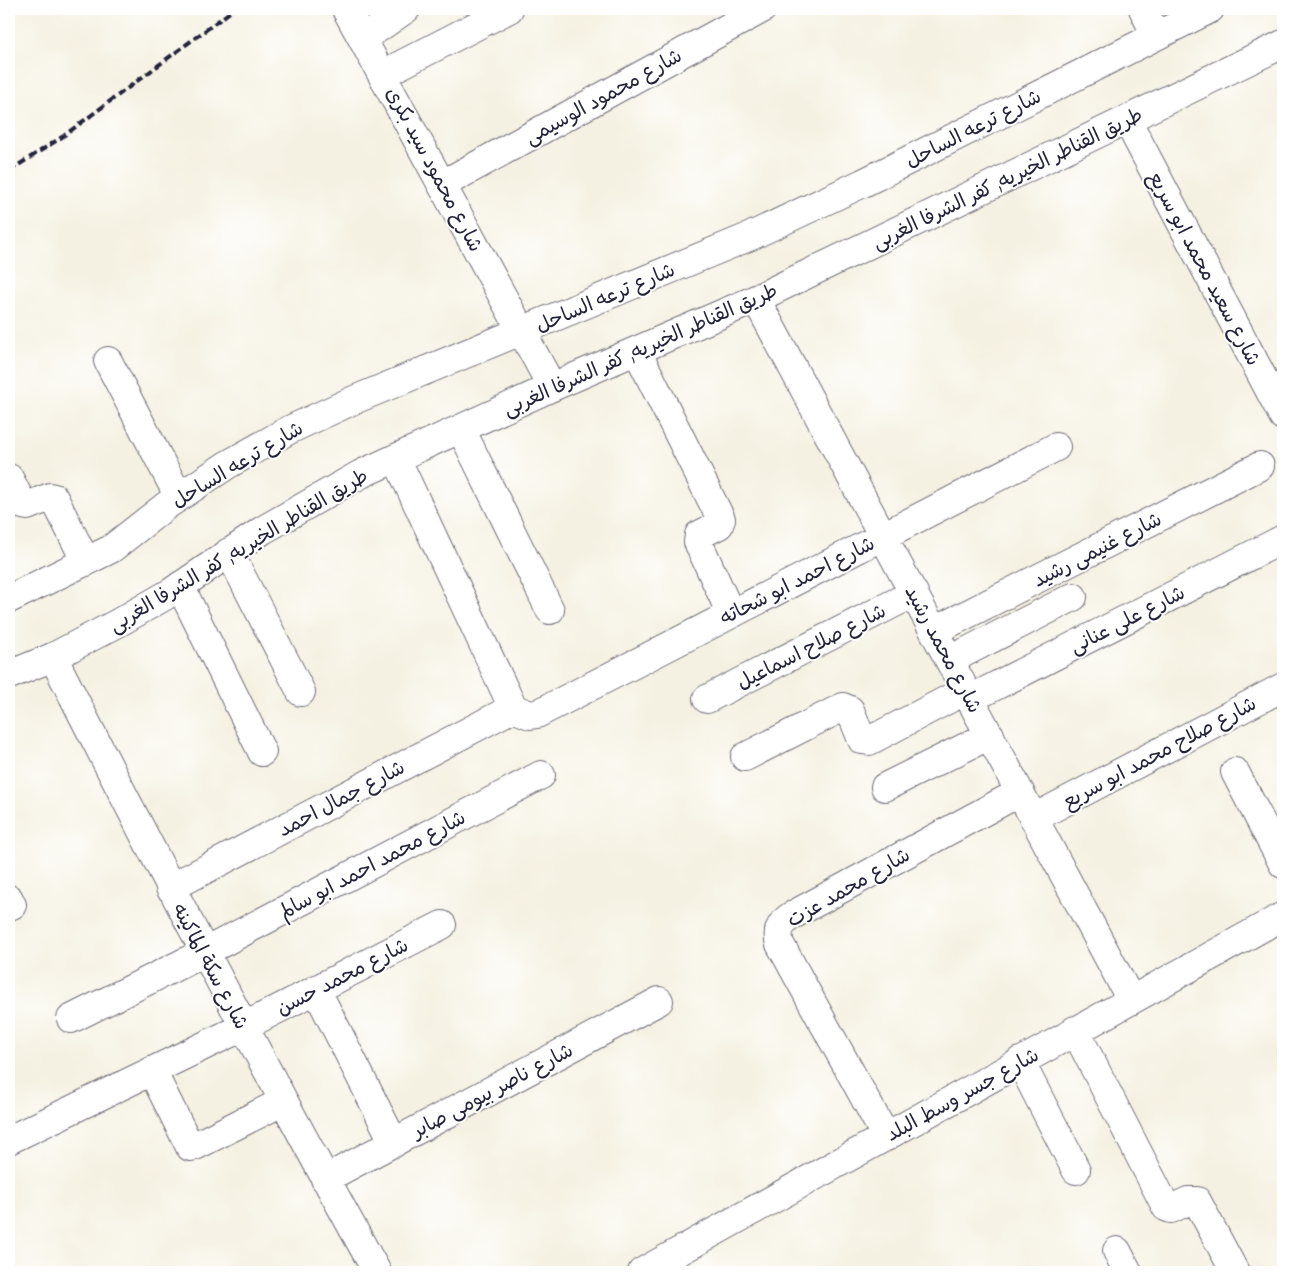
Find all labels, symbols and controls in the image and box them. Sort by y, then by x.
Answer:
street label: شارع محمود الوسيمى [520,43,688,154]
street label: شارع محمود سيد بكرى [377,83,489,258]
street label: شارع ترعه الساحل [901,84,1047,177]
street label: طريق القناطر الخيريه, كفر الشرفا الغربى [868,102,1148,259]
street label: شارع سعيد محمد ابو سريع [1139,167,1266,372]
street label: شارع ترعه الساحل [532,257,680,342]
street label: طريق القناطر الخيريه, كفر الشرفا الغربى [499,277,783,425]
street label: شارع ترعه الساحل [167,415,310,517]
street label: طريق القناطر الخيريه, كفر الشرفا الغربى [104,463,374,641]
street label: شارع غنيمى رشيد [1029,506,1168,596]
street label: شارع احمد ابو شحاته [716,531,881,634]
street label: شارع على عنانى [1065,580,1191,663]
street label: شارع محمد رشيد [896,581,988,719]
street label: شارع صلاح اسماعيل [732,598,892,698]
street label: شارع صلاح محمد ابو سريع [1058,691,1262,818]
street label: شارع جمال احمد [274,755,411,846]
street label: شارع محمد احمد ابو سالم [275,805,472,928]
street label: شارع محمد عزت [782,842,916,936]
street label: شارع سكة الماكينه [163,899,254,1035]
street label: شارع محمد حسن [272,932,414,1024]
street label: شارع ناصر بيومى صابر [406,1037,579,1148]
street label: شارع جسر وسط البلد [881,1042,1045,1150]

